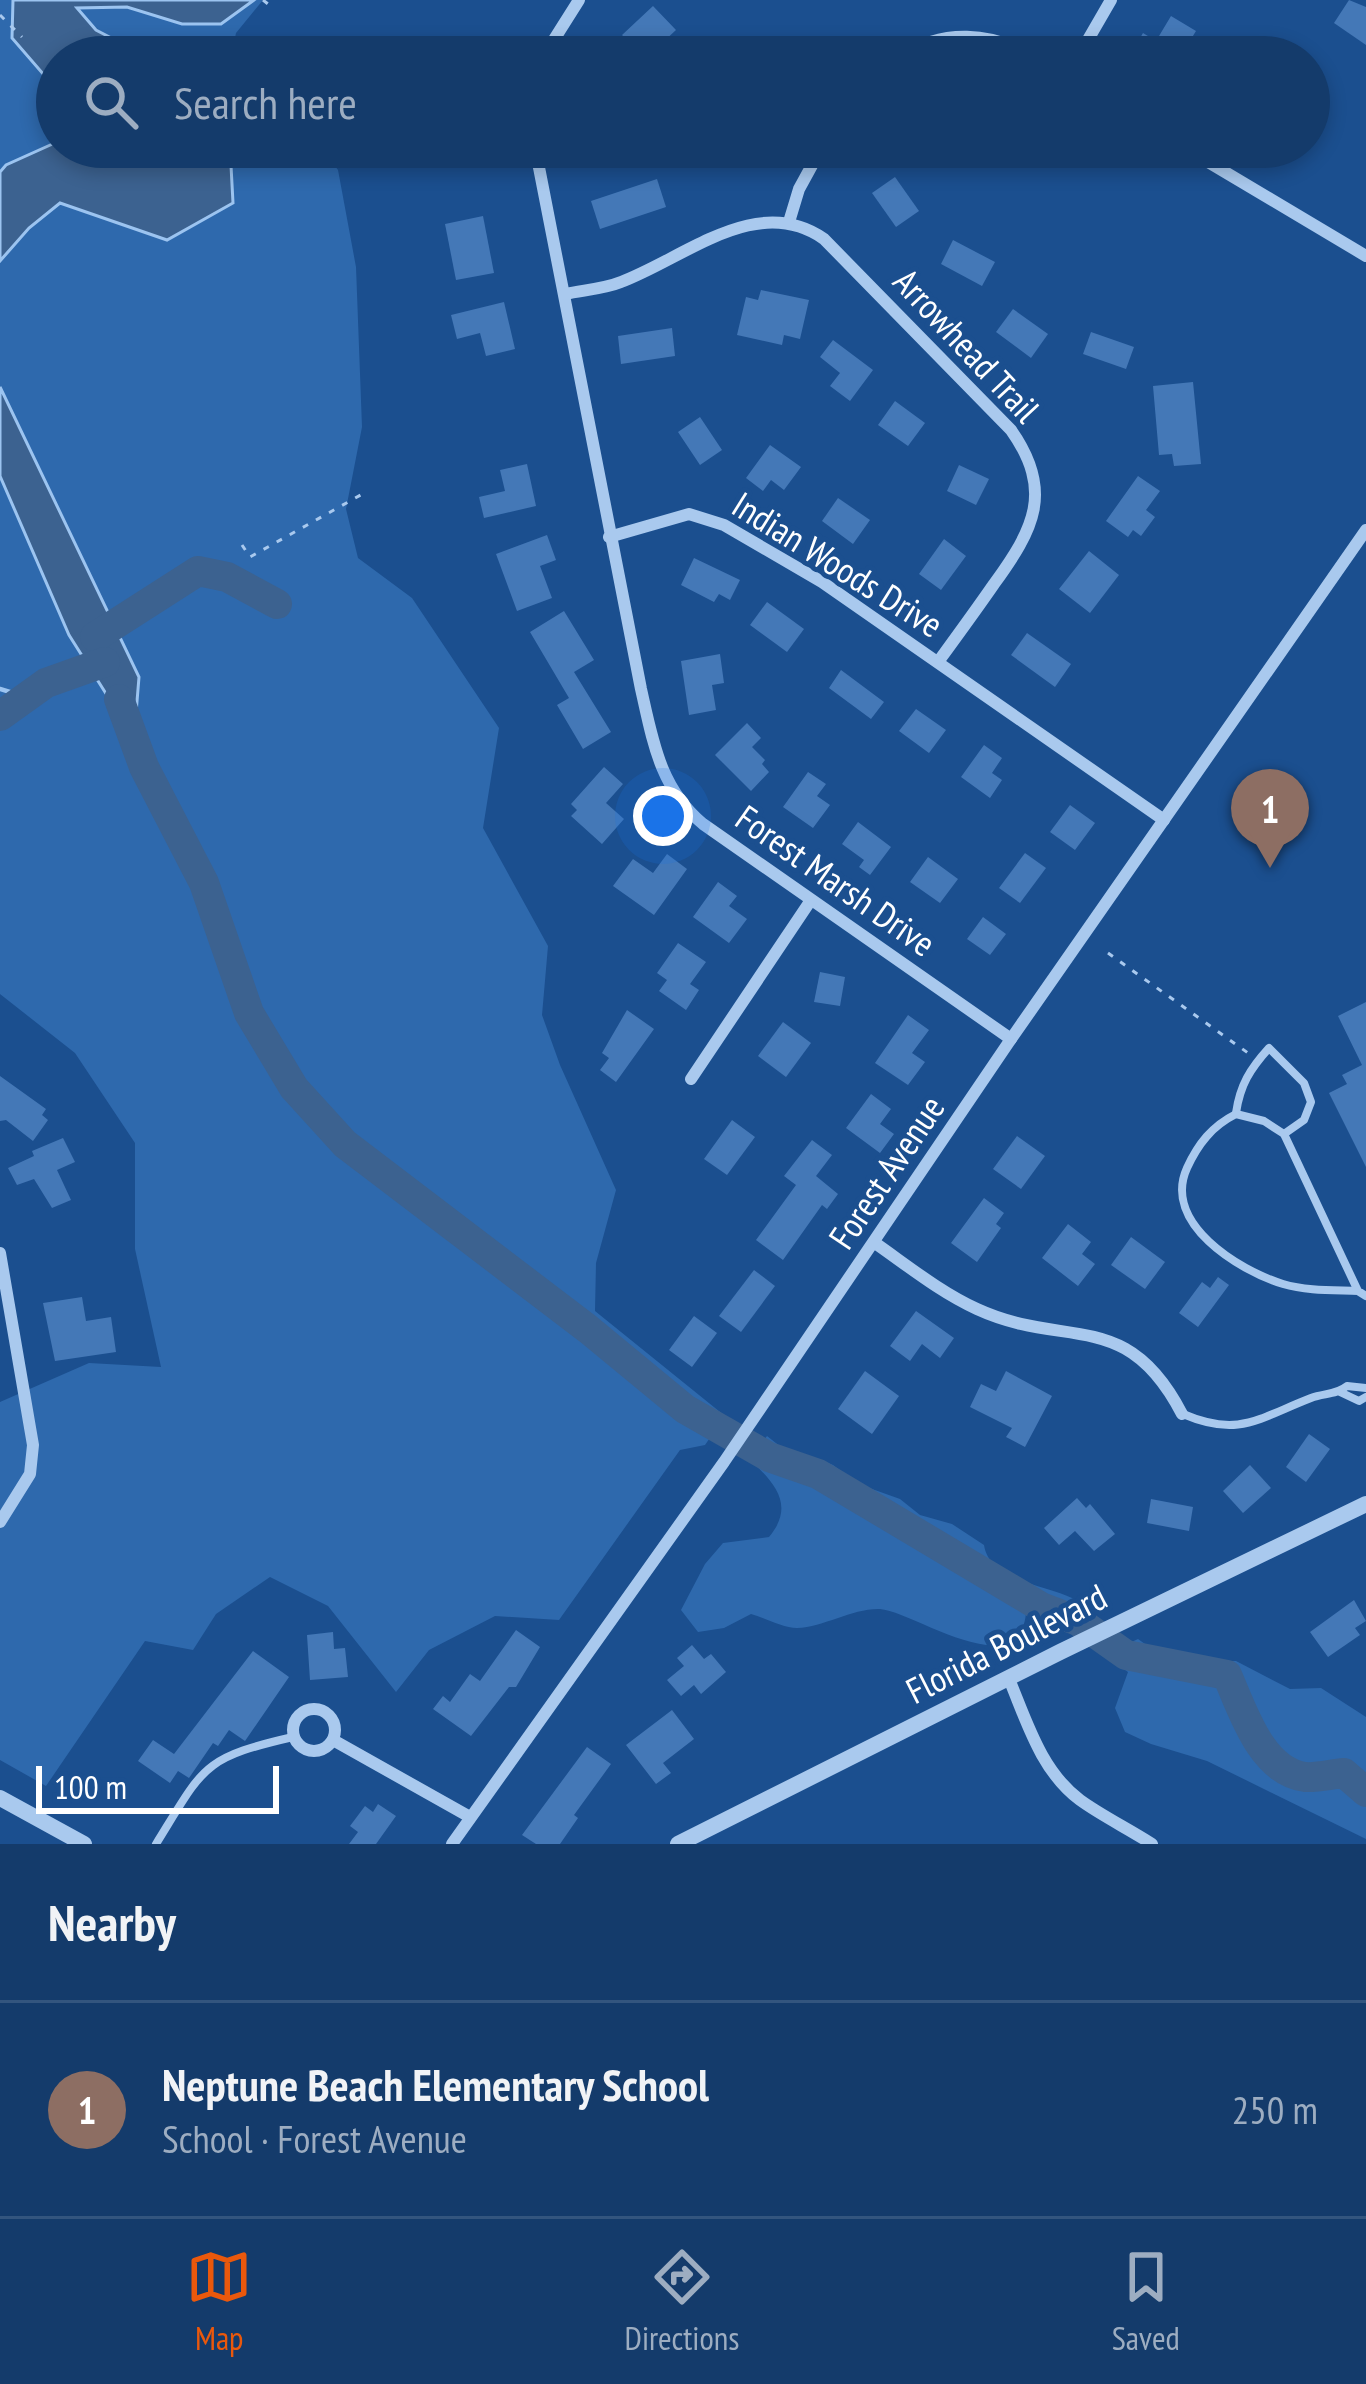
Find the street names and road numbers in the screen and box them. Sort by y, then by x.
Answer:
street label: Arrowhead Trail [884,258,1051,432]
street label: Indian Woods Drive [724,481,952,647]
street label: Forest Marsh Drive [727,794,945,966]
street label: Forest Avenue [818,1086,954,1258]
street label: Florida Boulevard [898,1572,1114,1714]

